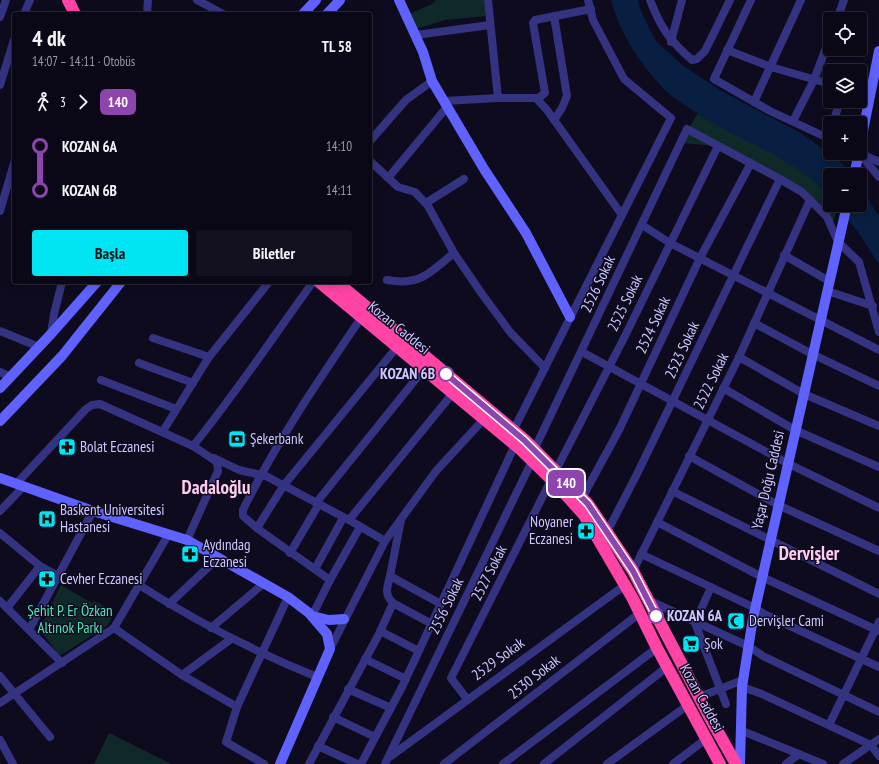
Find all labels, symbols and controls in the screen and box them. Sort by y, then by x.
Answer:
map controls [823,12,867,212]
button: locate [823,12,867,56]
text: 4 dk [32,24,66,52]
text: TL 58 [322,37,352,56]
text: 14:07 – 14:11 · Otobüs [32,53,135,70]
button: layers [823,64,867,108]
icon: walk [32,91,54,113]
icon: forward [72,91,94,113]
text: 140 [108,93,128,111]
text: 3 [60,94,66,111]
button: + [823,116,867,160]
text: KOZAN 6A [62,137,117,156]
text: 14:10 [326,138,352,155]
button: − [823,168,867,212]
text: KOZAN 6B [62,181,117,200]
text: 14:11 [326,182,352,199]
button: Başla [32,230,188,276]
button: Biletler [196,230,352,276]
street label: 2526 Sokak [576,252,619,315]
street label: 2525 Sokak [603,271,646,334]
street label: 2524 Sokak [631,293,674,356]
street label: Kozan Caddesi [364,297,434,358]
street label: 2523 Sokak [660,318,703,381]
street label: 2522 Sokak [689,349,732,412]
place label: KOZAN 6B [380,364,435,383]
marker: KOZAN 6B [438,366,454,382]
bank icon: Şekerbank [227,429,247,449]
place label: Şekerbank [250,429,304,448]
street label: Yaşar Doğu Caddesi [747,429,788,531]
pharmacy icon: Bolat Eczanesi [57,437,77,457]
place label: Bolat Eczanesi [80,437,154,456]
line badge: 140 [543,470,589,496]
text: 140 [556,474,576,492]
district label: Dadaloğlu [182,475,250,499]
place label: Baskent Universitesi Hastanesi [60,500,165,536]
hospital icon: Baskent Universitesi Hastanesi [37,509,57,529]
place label: Noyaner Eczanesi [529,512,574,548]
pharmacy icon: Noyaner Eczanesi [576,521,596,541]
place label: Aydındag Eczanesi [203,535,251,571]
district label: Dervişler [779,541,840,565]
street label: 2527 Sokak [466,542,511,604]
pharmacy icon: Aydındag Eczanesi [180,544,200,564]
pharmacy icon: Cevher Eczanesi [37,569,57,589]
place label: Cevher Eczanesi [60,569,142,588]
street label: 2556 Sokak [424,574,467,637]
park label: Şehit P. Er Özkan Altınok Parkı [27,601,113,637]
place label: KOZAN 6A [667,606,723,625]
marker: KOZAN 6A [648,608,664,624]
mosque icon: Dervişler Cami [726,611,746,631]
place label: Dervişler Cami [749,611,824,630]
street label: 2529 Sokak [468,633,528,684]
supermarket icon: Şok [681,634,701,654]
place label: Şok [704,634,723,653]
street label: 2530 Sokak [504,650,564,703]
street label: Kozan Caddesi [676,661,729,735]

